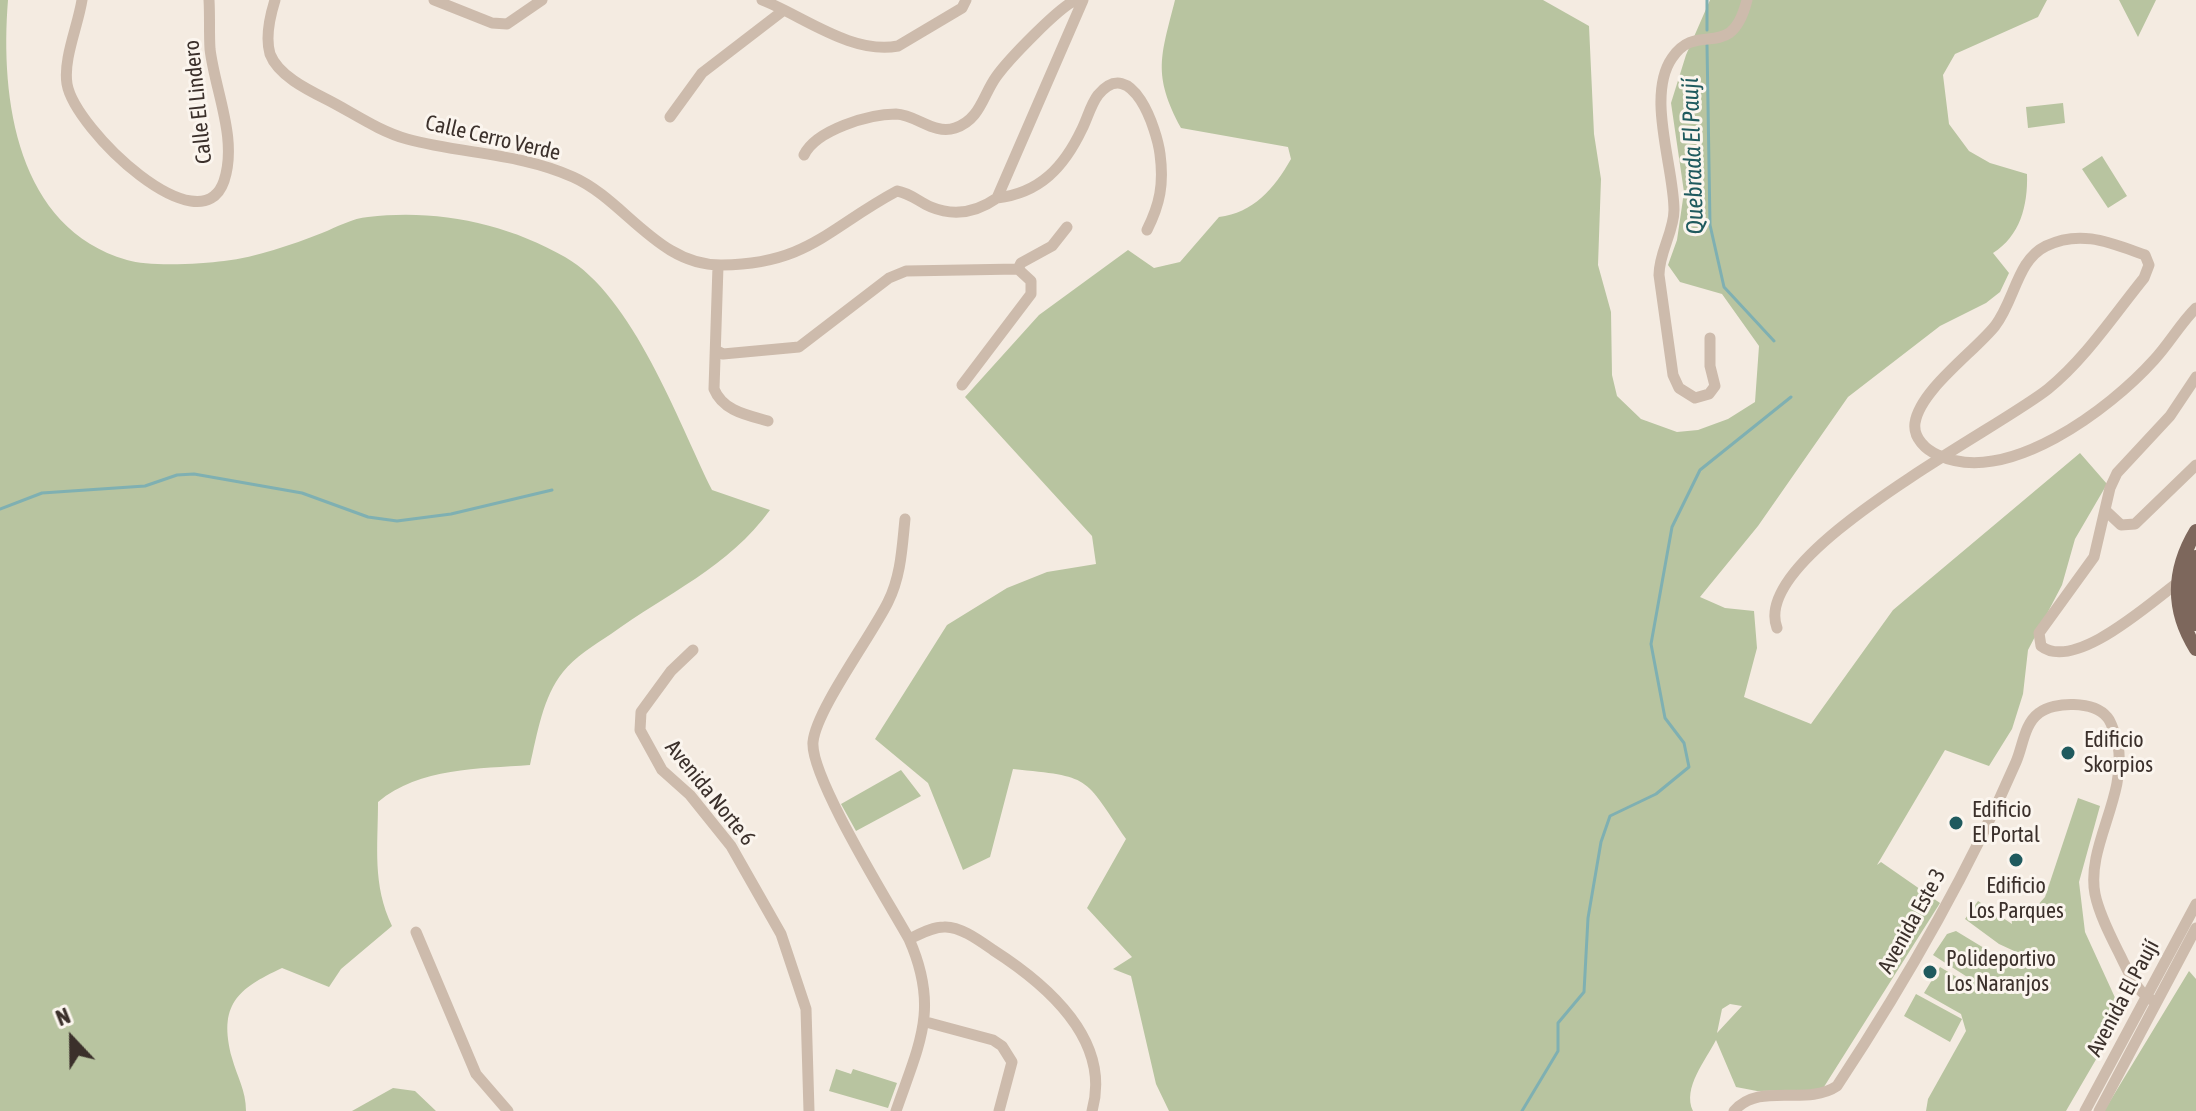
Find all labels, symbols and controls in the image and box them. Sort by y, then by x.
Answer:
street label: Calle El Lindero [178,39,218,165]
water label: Quebrada El Paují [1676,77,1710,235]
street label: Calle Cerro Verde [423,110,563,166]
place label: Edificio Skorpios [2084,727,2153,778]
street label: Avenida Norte 6 [659,735,761,851]
marker: Edificio Skorpios [2059,744,2077,762]
place label: Edificio El Portal [1972,797,2040,848]
marker: Edificio El Portal [1947,814,1965,832]
marker: Edificio Los Parques [2007,851,2025,869]
street label: Avenida Este 3 [1872,864,1952,978]
place label: Edificio Los Parques [1968,873,2064,924]
street label: Avenida El Paují [2081,935,2165,1061]
place label: Polideportivo Los Naranjos [1946,946,2056,998]
marker: Polideportivo Los Naranjos [1921,963,1939,981]
north arrow [32,999,112,1079]
text: N [52,1002,74,1031]

